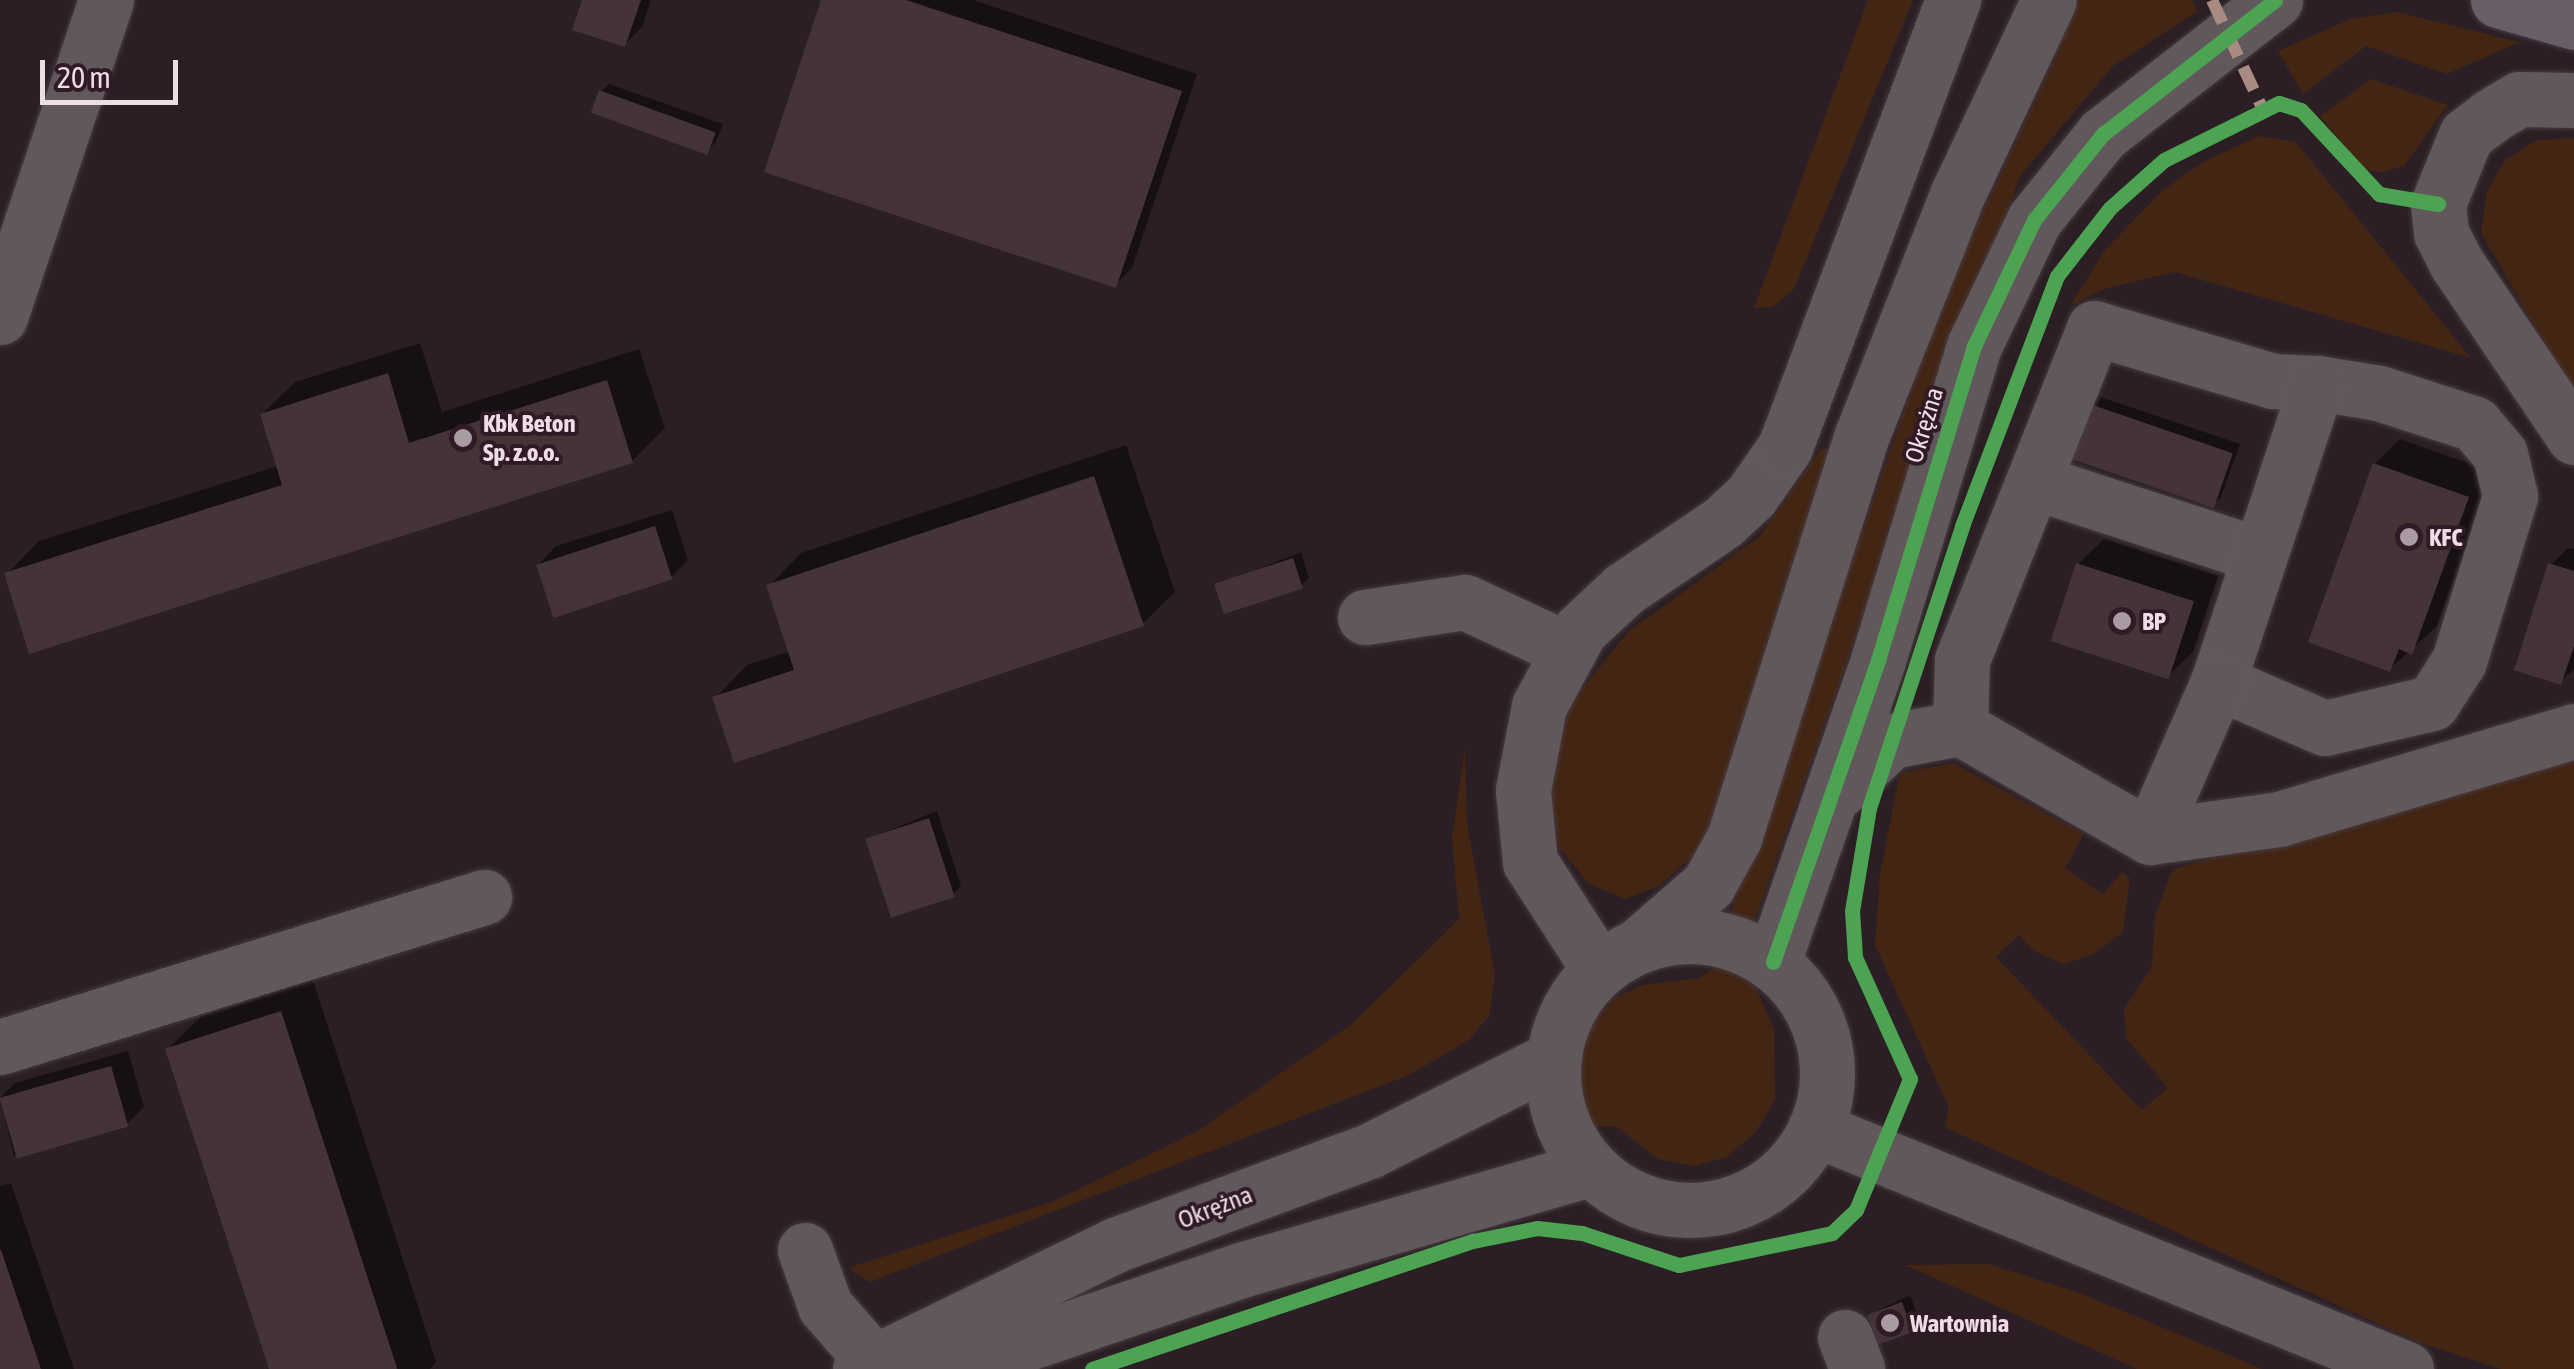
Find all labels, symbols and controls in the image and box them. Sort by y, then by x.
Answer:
scale bar [45,40,182,102]
text: 20 m [57,60,111,94]
street label: Okrężna [1898,384,1950,466]
place label: Kbk Beton Sp. z.o.o. [483,409,576,468]
marker: Kbk Beton Sp. z.o.o. [452,427,474,449]
place label: KFC [2429,522,2463,552]
marker: KFC [2398,526,2420,548]
place label: BP [2142,606,2166,636]
marker: BP [2111,610,2133,632]
street label: Okrężna [1174,1179,1256,1235]
place label: Wartownia [1910,1308,2009,1338]
marker: Wartownia [1879,1312,1901,1334]

